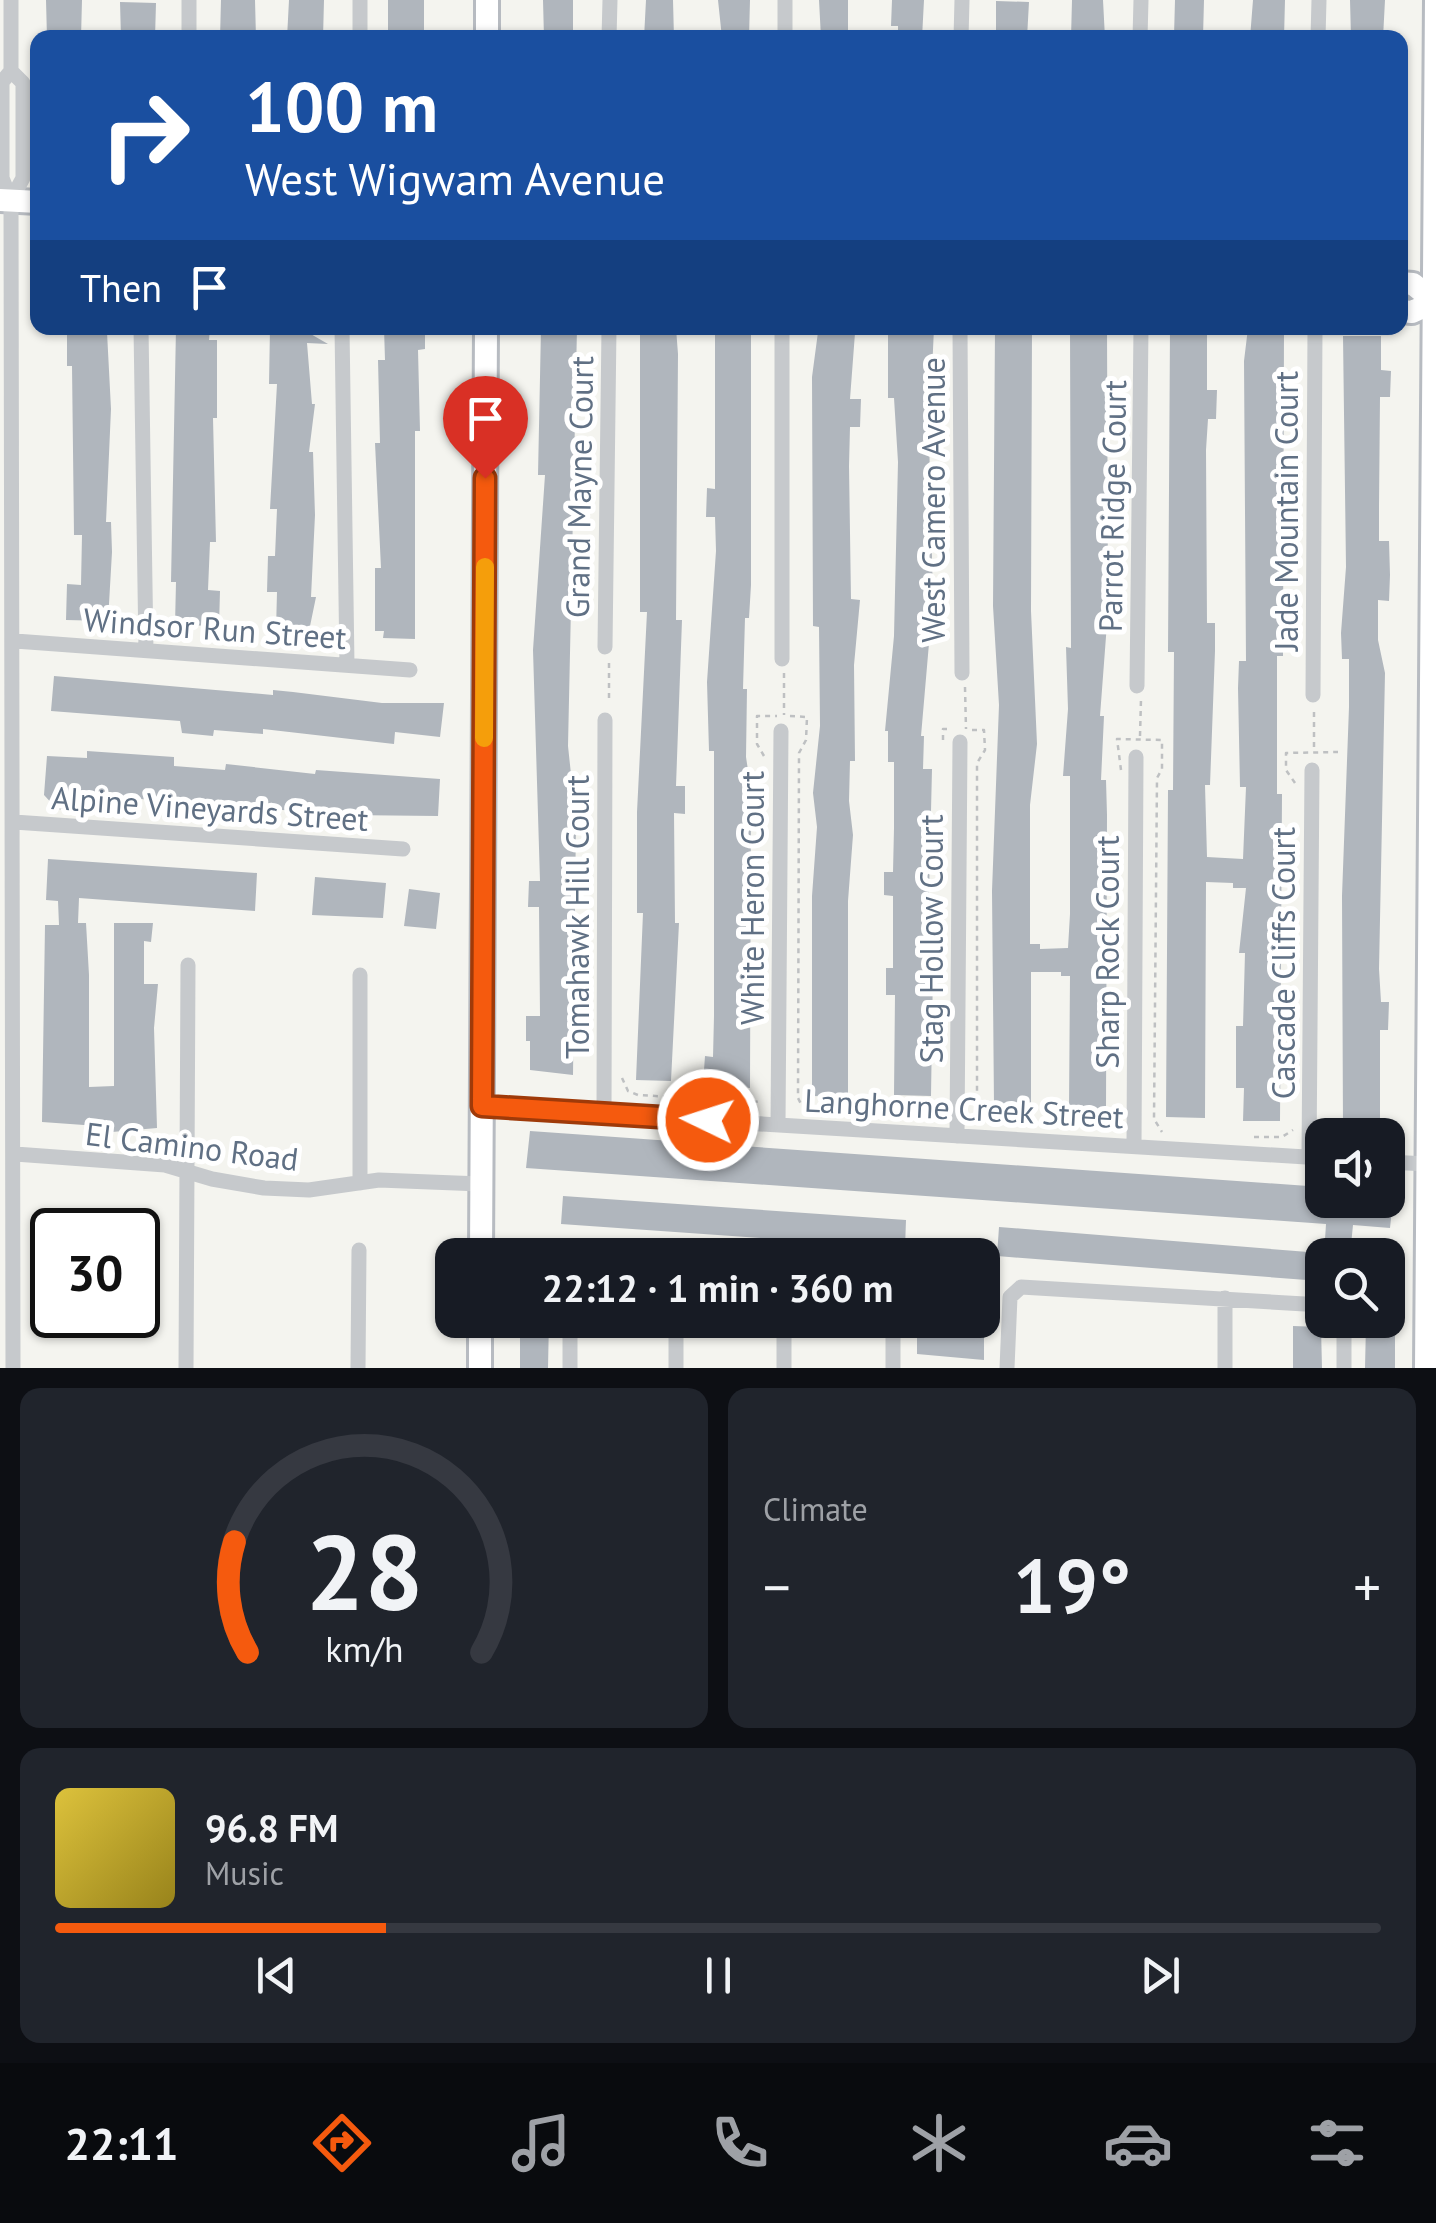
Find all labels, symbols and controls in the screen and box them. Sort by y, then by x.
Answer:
text: 100 m [245,61,438,151]
icon: right [80,70,210,200]
text: West Wigwam Avenue [245,149,665,207]
icon: arrive [182,260,237,315]
text: Then [80,263,162,312]
street label: Grand Mayne Court [556,355,602,618]
street label: West Camero Avenue [912,357,954,643]
street label: Jade Mountain Court [1265,371,1307,653]
pin [443,376,528,479]
street label: Parrot Ridge Court [1089,380,1135,632]
icon: arrive [458,391,513,446]
street label: Windsor Run Street [82,598,348,658]
street label: White Heron Court [731,771,773,1025]
street label: Tomahawk Hill Court [556,775,598,1059]
street label: Alpine Vineyards Street [50,776,370,840]
street label: Stag Hollow Court [910,814,952,1064]
street label: Cascade Cliffs Court [1262,827,1304,1099]
street label: Sharp Rock Court [1086,835,1128,1069]
position arrow [656,1068,760,1172]
street label: Langhorne Creek Street [803,1079,1125,1137]
street label: El Camino Road [83,1112,301,1180]
map controls [1305,1118,1405,1338]
button: sound [1305,1118,1405,1218]
speed limit sign: 30 [30,1208,160,1338]
button: search [1305,1238,1405,1338]
text: 22:12 · 1 min · 360 m [542,1263,893,1312]
text: Climate [763,1488,868,1530]
text: 28 [305,1504,423,1639]
text: 19° [1013,1537,1131,1634]
text: − [763,1551,791,1622]
text: + [1353,1551,1381,1622]
text: km/h [325,1626,403,1672]
text: 96.8 FM [205,1803,338,1852]
text: Music [205,1852,284,1894]
icon: previous [249,1948,304,2003]
icon: pause [691,1948,746,2003]
icon: next [1133,1948,1188,2003]
icon: directions [307,2108,377,2178]
icon: music [506,2108,576,2178]
icon: phone [705,2108,775,2178]
icon: climate [904,2108,974,2178]
icon: car [1103,2108,1173,2178]
icon: filters [1302,2108,1372,2178]
text: 22:11 [64,2114,179,2172]

